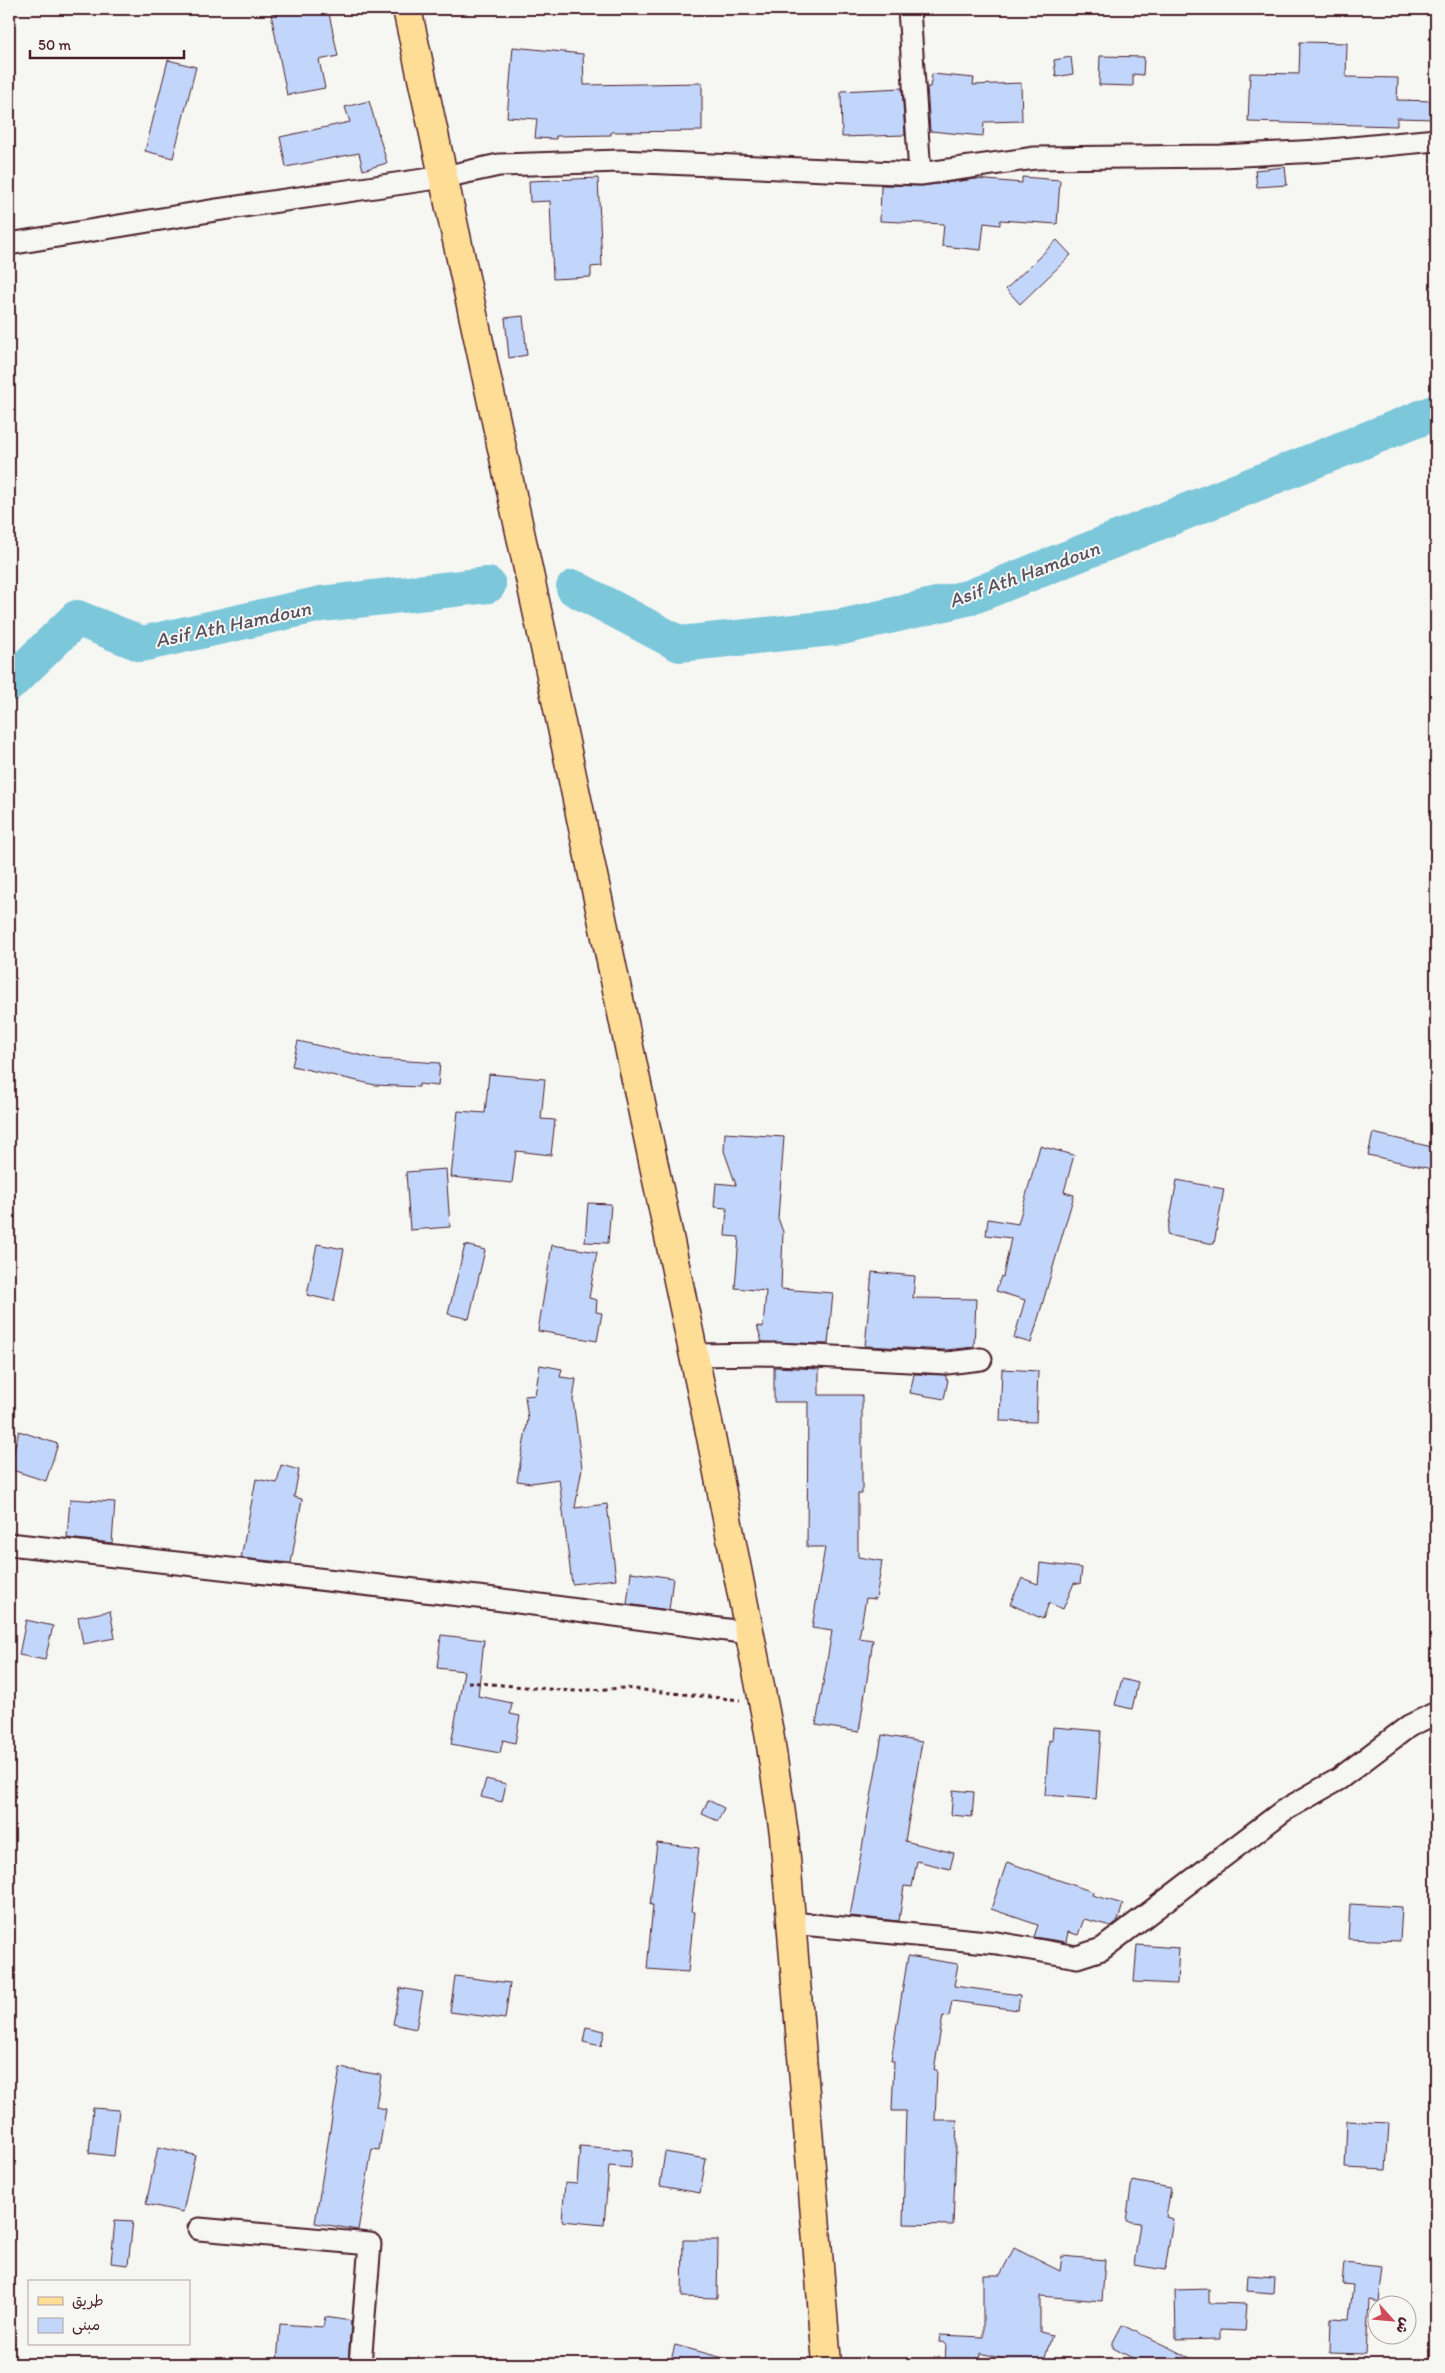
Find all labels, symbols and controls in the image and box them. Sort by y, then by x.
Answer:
scale bar [30,28,184,60]
text: 50 m [38,36,71,54]
water label: Asif Ath Hamdoun [946,535,1103,612]
water label: Asif Ath Hamdoun [153,596,314,652]
legend [28,2280,190,2346]
text: طريق [72,2292,104,2310]
north arrow [1368,2296,1418,2346]
text: ش [1392,2315,1414,2336]
text: مبنى [72,2316,100,2335]

